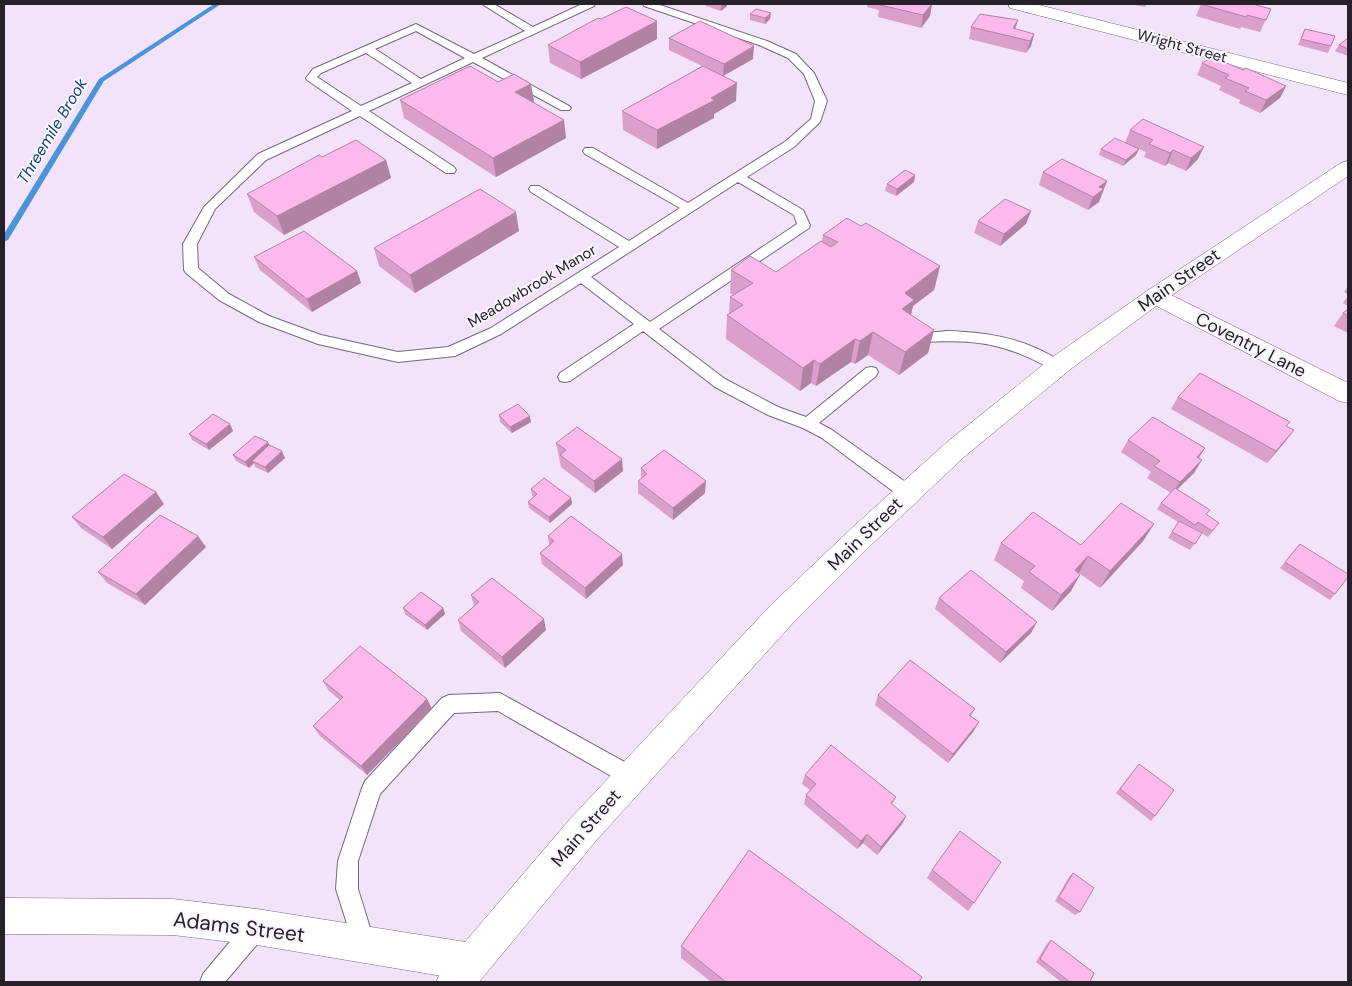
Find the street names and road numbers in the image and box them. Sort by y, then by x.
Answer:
street label: Wright Street [1135,24,1230,68]
street label: Meadowbrook Manor [464,239,600,332]
street label: Main Street [1133,243,1225,317]
street label: Coventry Lane [1192,307,1310,383]
street label: Main Street [822,492,908,576]
street label: Main Street [546,784,626,872]
street label: Adams Street [172,905,306,949]

